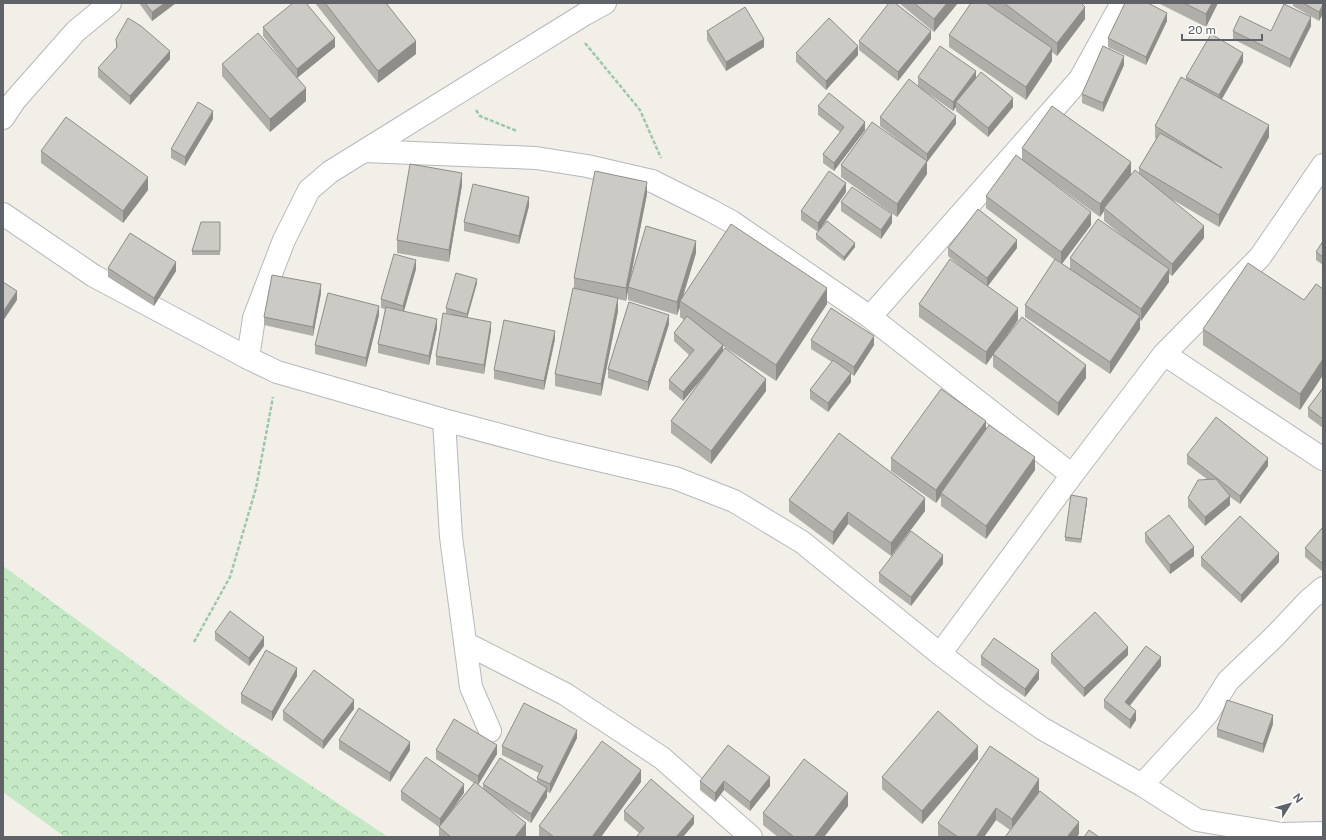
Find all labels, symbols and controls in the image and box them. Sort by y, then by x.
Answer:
scale bar [1182,16,1262,42]
text: 20 m [1188,23,1216,37]
north arrow [1270,784,1310,824]
text: N [1291,791,1305,805]

